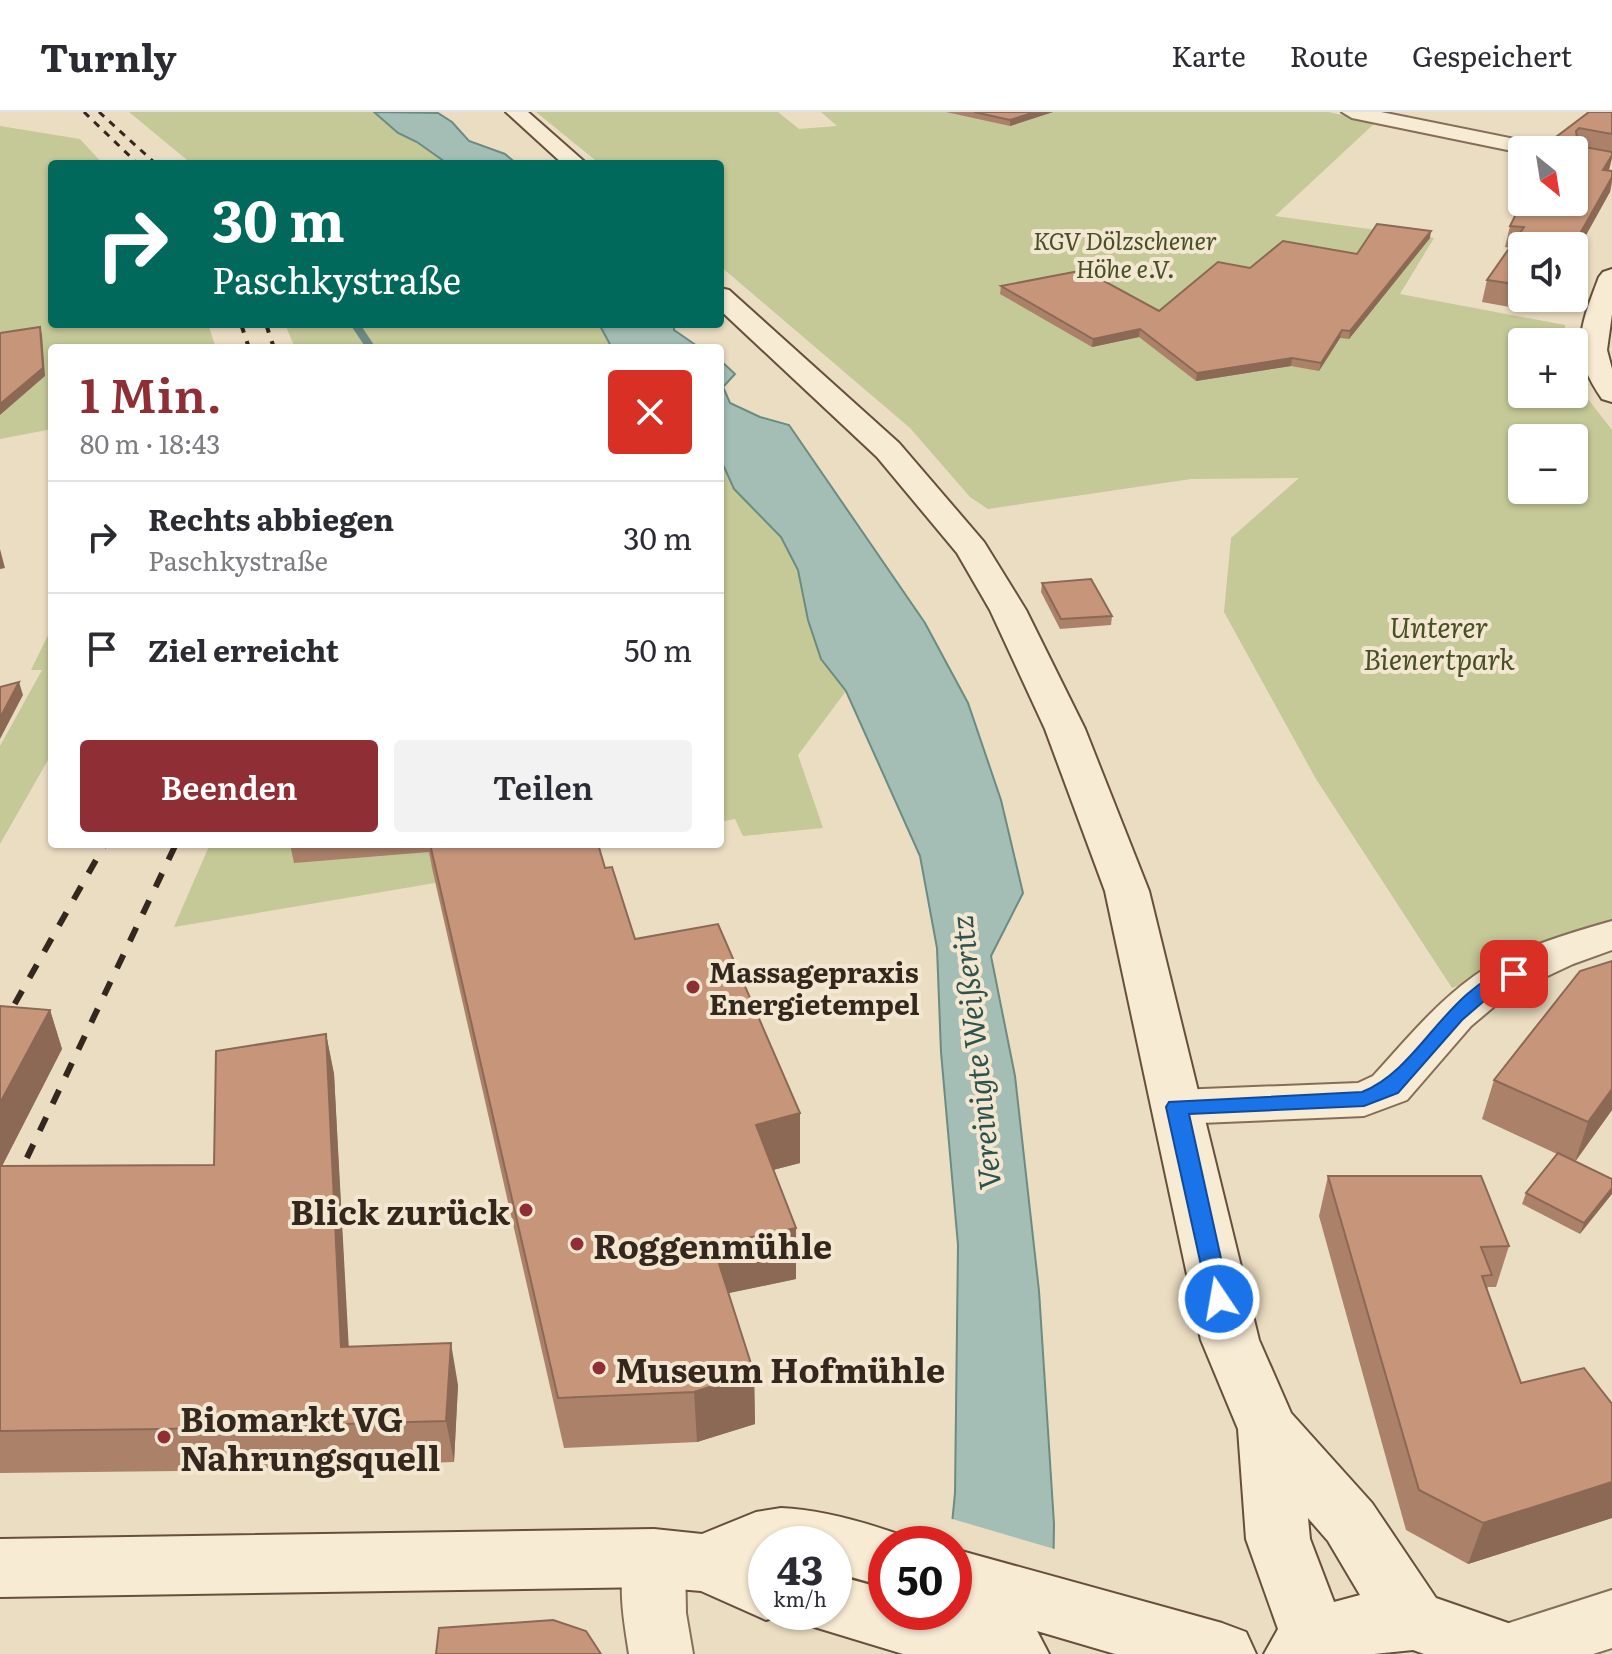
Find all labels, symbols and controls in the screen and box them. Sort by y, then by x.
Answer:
text: Turnly [40,27,177,84]
text: Karte [1171,34,1246,76]
text: Route [1290,34,1368,76]
text: Gespeichert [1412,34,1572,76]
north arrow [1508,136,1588,216]
map controls [1508,136,1588,504]
text: 30 m [212,176,345,259]
icon: right [80,192,184,296]
park label: KGV Dölzschener Höhe e.V. [1033,222,1217,285]
button: sound [1508,232,1588,312]
text: Paschkystraße [212,252,461,305]
button: + [1508,328,1588,408]
text: 1 Min. [80,357,222,428]
button: close [608,370,692,454]
text: 80 m · 18:43 [80,423,220,462]
button: − [1508,424,1588,504]
text: Rechts abbiegen [148,496,394,540]
icon: right [80,515,124,559]
text: 30 m [623,515,692,559]
text: Paschkystraße [148,540,328,579]
park label: Unterer Bienertpark [1363,605,1516,679]
icon: arrive [80,627,124,671]
text: Ziel erreicht [148,627,339,671]
text: 50 m [624,627,692,671]
button: Beenden [80,740,378,832]
button: Teilen [394,740,692,832]
water label: Vereinigte Weißeritz [938,914,1010,1192]
pin [1480,940,1548,1008]
place label: Massagepraxis Energietempel [709,950,920,1024]
icon: arrive [1492,952,1536,996]
marker: Massagepraxis Energietempel [684,978,702,996]
place label: Blick zurück [290,1185,510,1235]
marker: Blick zurück [517,1201,535,1219]
place label: Roggenmühle [593,1219,832,1269]
marker: Roggenmühle [568,1235,586,1253]
position arrow [1177,1257,1261,1341]
place label: Museum Hofmühle [615,1343,945,1393]
marker: Museum Hofmühle [590,1359,608,1377]
place label: Biomarkt VG Nahrungsquell [180,1392,440,1481]
marker: Biomarkt VG Nahrungsquell [155,1428,173,1446]
speed limit sign: 50 [868,1526,972,1630]
text: 43 [777,1538,823,1597]
text: km/h [773,1583,827,1613]

